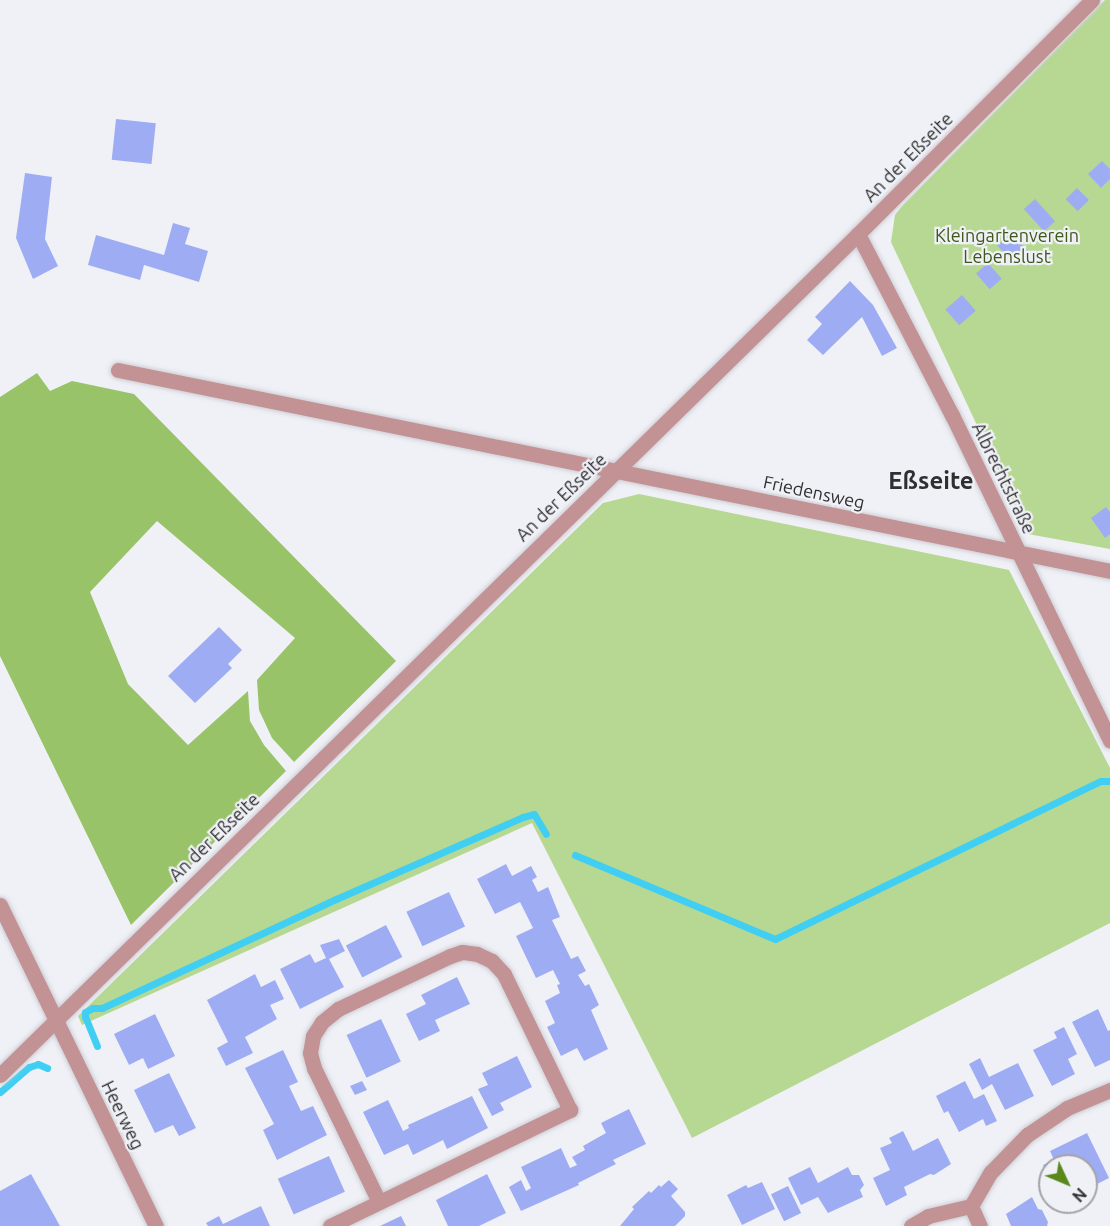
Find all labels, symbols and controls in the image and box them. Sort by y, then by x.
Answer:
street label: An der Eßseite [859,108,957,206]
park label: Kleingartenverein Lebenslust [935,225,1079,268]
street label: Albrechtstraße [968,419,1040,537]
street label: An der Eßseite [511,448,611,546]
district label: Eßseite [888,467,974,495]
street label: Friedensweg [761,471,867,513]
street label: An der Eßseite [164,788,264,886]
street label: Heerweg [97,1077,149,1153]
north arrow [1038,1154,1098,1214]
text: N [1069,1185,1090,1206]

